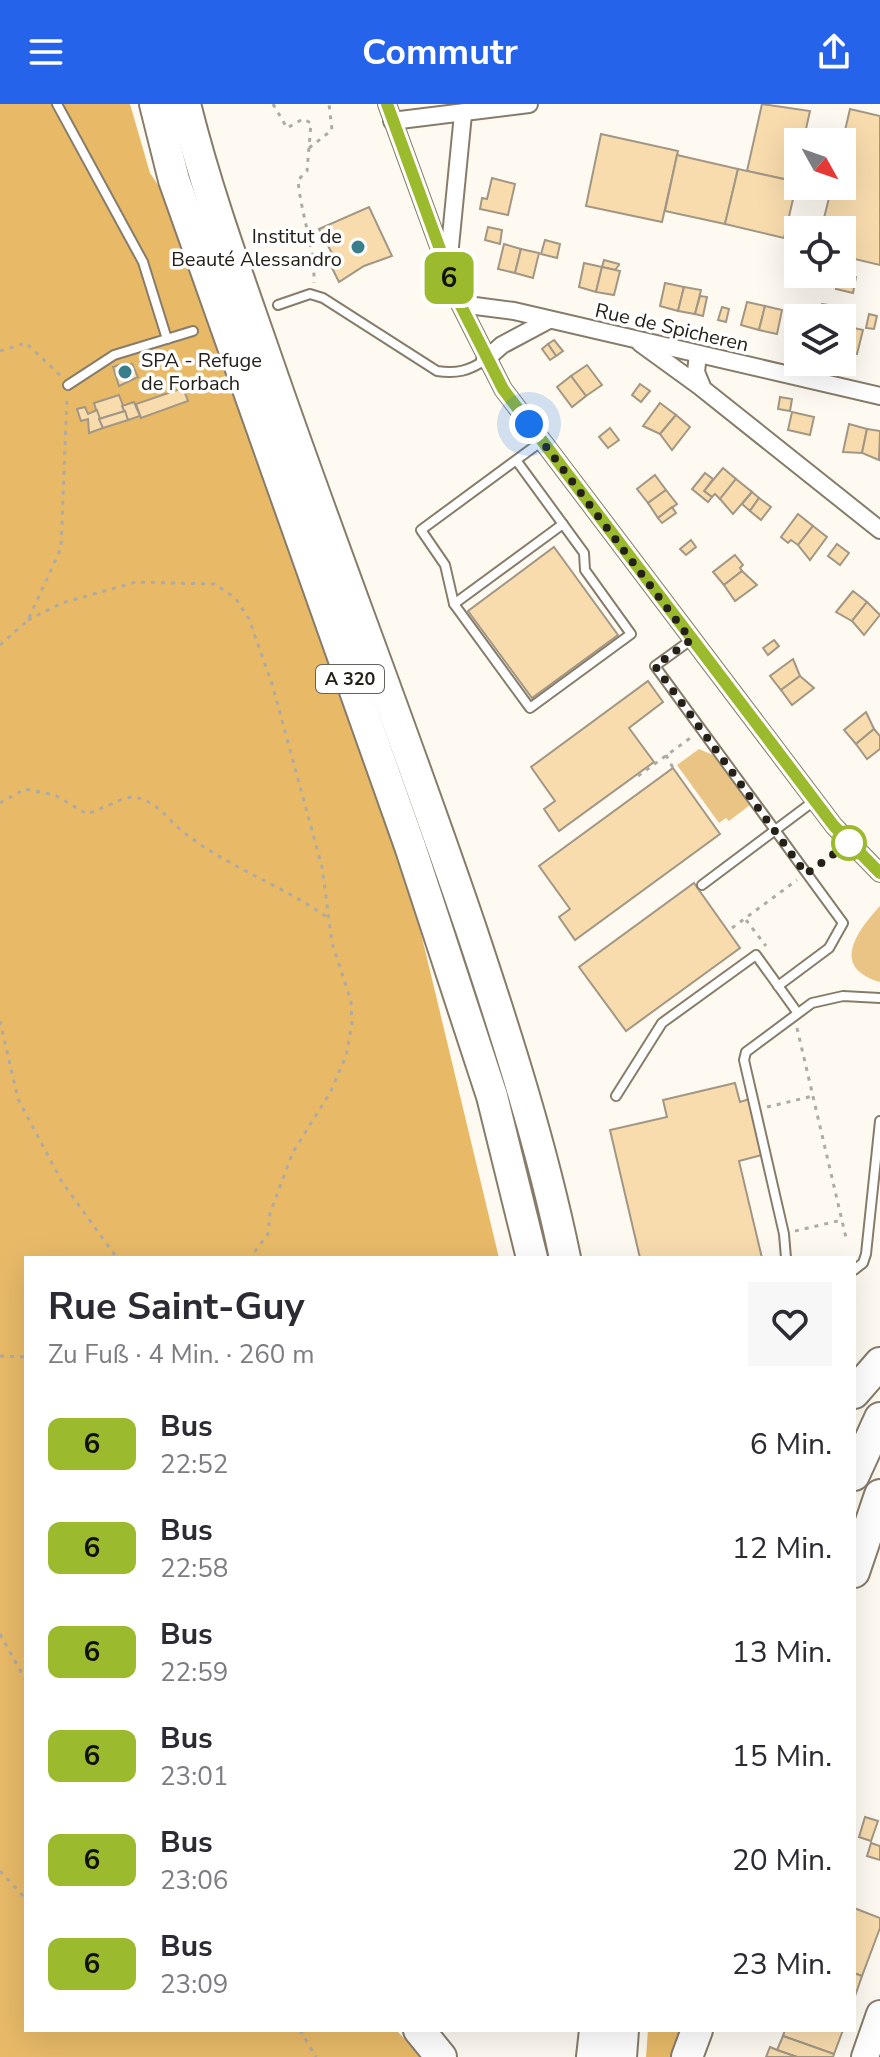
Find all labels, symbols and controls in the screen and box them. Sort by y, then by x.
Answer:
text: Commutr [362,28,518,77]
icon: menu [24,30,68,74]
icon: share [812,30,856,74]
north arrow [784,128,856,200]
map controls [784,128,856,376]
button: locate [784,216,856,288]
place label: Institut de Beauté Alessandro [171,223,342,273]
marker: Institut de Beauté Alessandro [349,238,367,256]
line badge: 6 [423,252,475,304]
text: 6 [441,259,457,297]
street label: Rue de Spicheren [592,297,751,358]
button: layers [784,304,856,376]
place label: SPA - Refuge de Forbach [141,347,262,397]
marker: SPA - Refuge de Forbach [116,363,134,381]
your location [509,404,549,444]
road number: A 320 [316,665,384,693]
unlabelled marker [832,826,866,860]
text: Rue Saint-Guy [48,1281,304,1332]
button: heart [748,1282,832,1366]
text: Zu Fuß · 4 Min. · 260 m [48,1337,314,1372]
text: Bus [160,1406,213,1447]
text: 6 Min. [750,1424,832,1465]
text: 6 [84,1425,100,1463]
text: 22:52 [160,1447,228,1482]
text: Bus [160,1510,213,1551]
text: 12 Min. [732,1528,832,1569]
text: 6 [84,1529,100,1567]
text: 22:58 [160,1551,228,1586]
text: Bus [160,1614,213,1655]
text: 13 Min. [732,1632,832,1673]
text: 6 [84,1633,100,1671]
text: 22:59 [160,1655,228,1690]
text: Bus [160,1718,213,1759]
text: 15 Min. [732,1736,832,1777]
text: 6 [84,1737,100,1775]
text: 23:01 [160,1759,228,1794]
text: Bus [160,1822,213,1863]
text: 20 Min. [732,1840,832,1881]
text: 6 [84,1841,100,1879]
text: 23:06 [160,1863,228,1898]
text: Bus [160,1926,213,1967]
text: 23 Min. [732,1944,832,1985]
text: 6 [84,1945,100,1983]
text: 23:09 [160,1967,228,2002]

